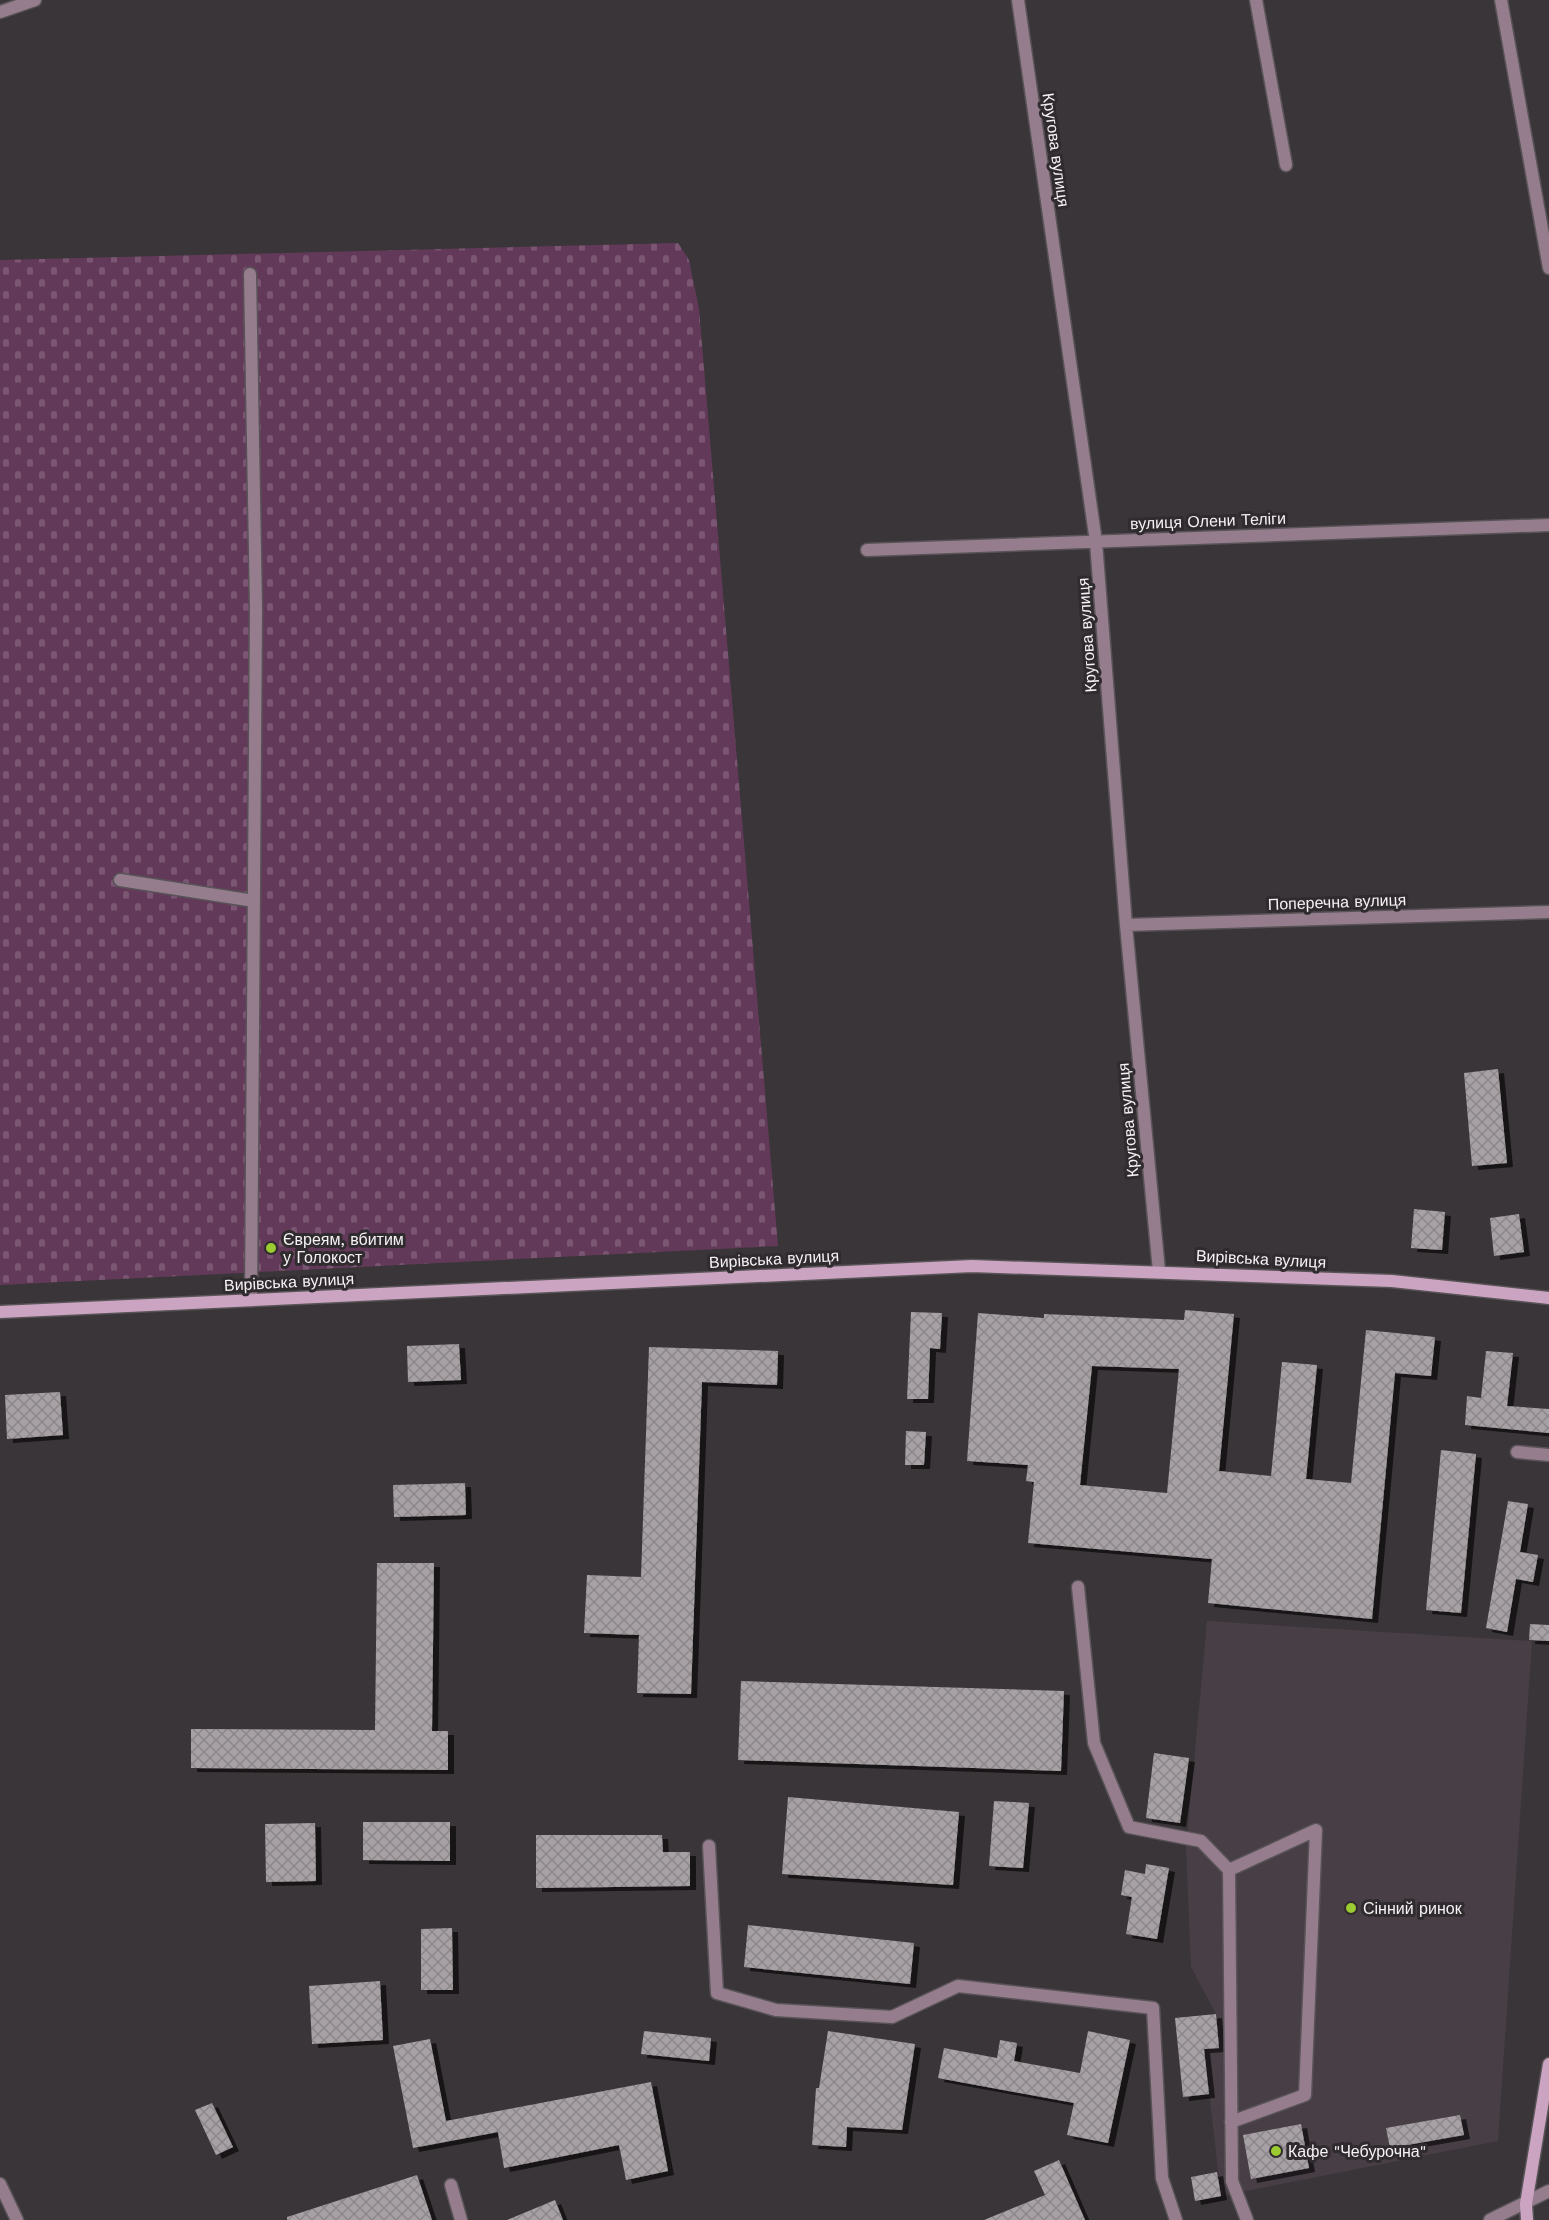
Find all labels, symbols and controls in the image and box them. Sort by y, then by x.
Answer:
street label: Кругова вулиця [1039,92,1073,208]
street label: вулиця Олени Теліги [1130,509,1286,533]
street label: Кругова вулиця [1074,577,1100,693]
street label: Поперечна вулиця [1267,890,1407,914]
street label: Кругова вулиця [1114,1062,1142,1178]
place label: Євреям, вбитим у Голокост [283,1230,404,1267]
marker: Євреям, вбитим у Голокост [264,1241,278,1255]
street label: Вирівська вулиця [708,1246,840,1272]
street label: Вирівська вулиця [1195,1246,1327,1272]
street label: Вирівська вулиця [223,1269,355,1295]
place label: Сінний ринок [1363,1899,1463,1918]
marker: Сінний ринок [1344,1901,1358,1915]
place label: Кафе "Чебурочна" [1288,2142,1426,2161]
marker: Кафе "Чебурочна" [1269,2144,1283,2158]

